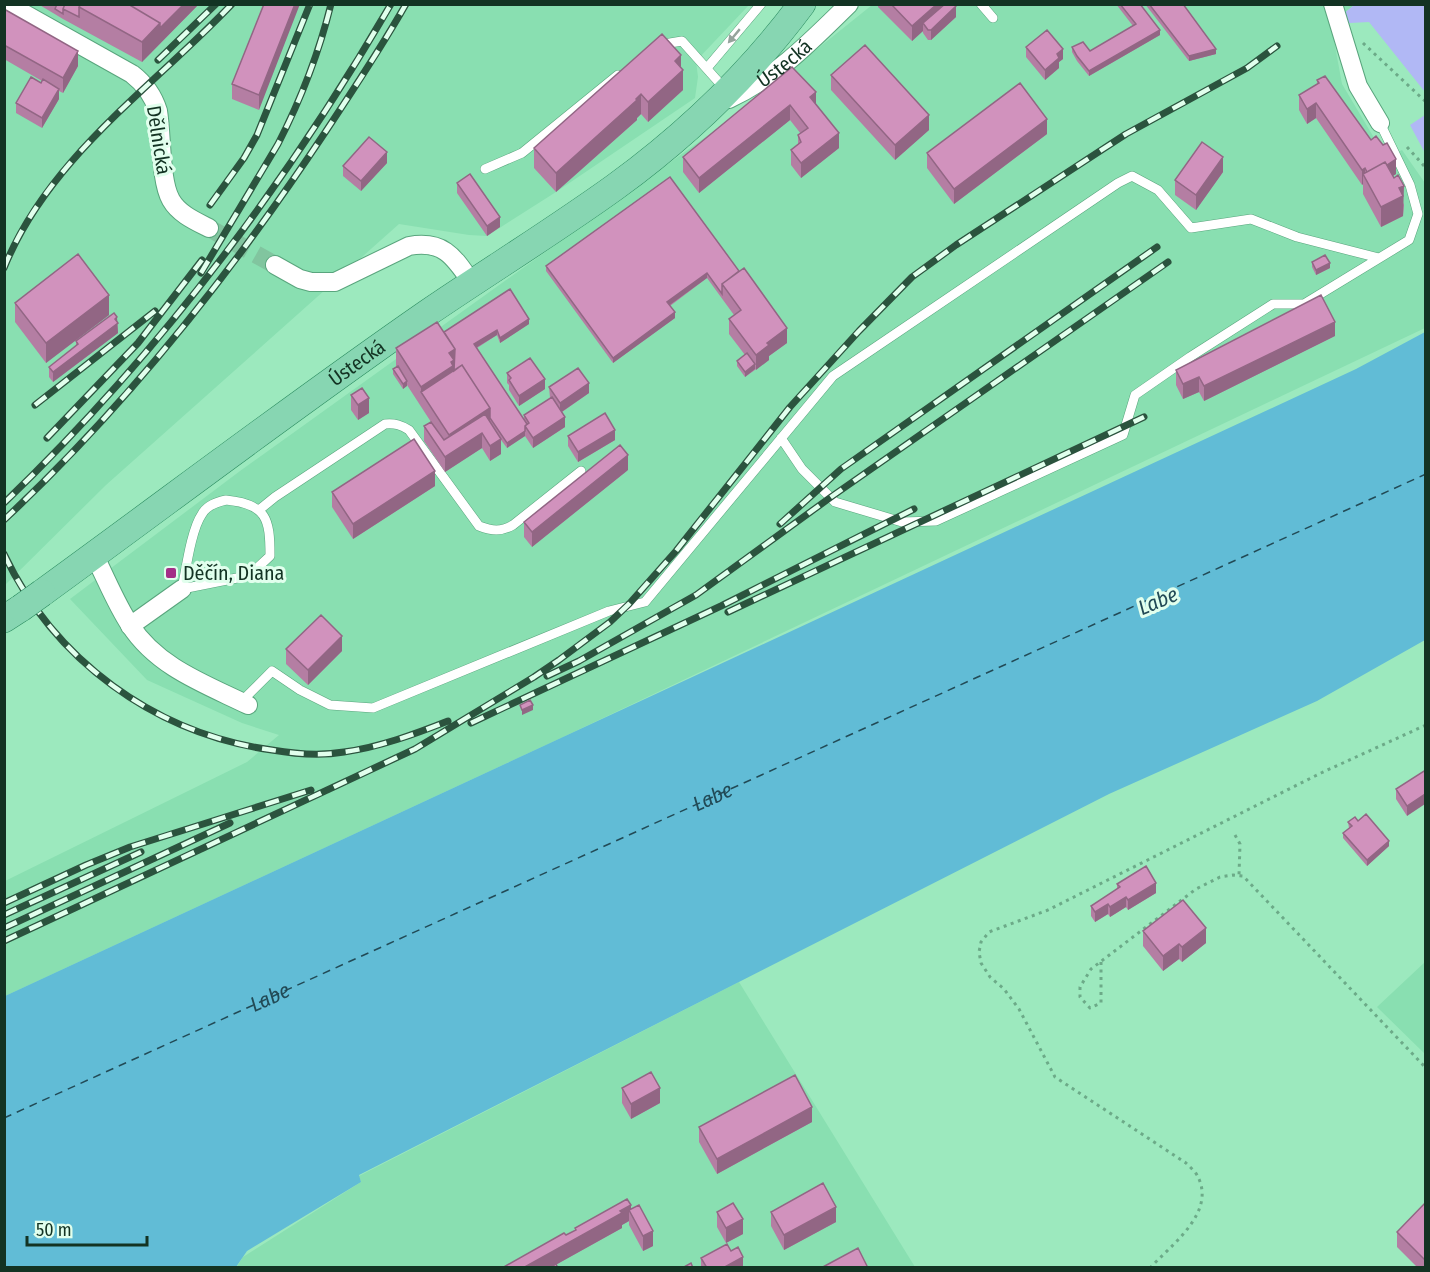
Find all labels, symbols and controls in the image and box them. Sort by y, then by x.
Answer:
one-way arrow [728,28,741,43]
street label: Ústecká [752,34,817,92]
street label: Dělnická [142,104,176,176]
street label: Ústecká [324,334,390,391]
place label: Děčín, Diana [183,561,284,585]
marker: Děčín, Diana [164,566,178,580]
water label: Labe [1134,581,1182,621]
water label: Labe [689,777,737,817]
water label: Labe [246,977,294,1018]
scale bar [27,1209,147,1247]
text: 50 m [36,1219,72,1241]

